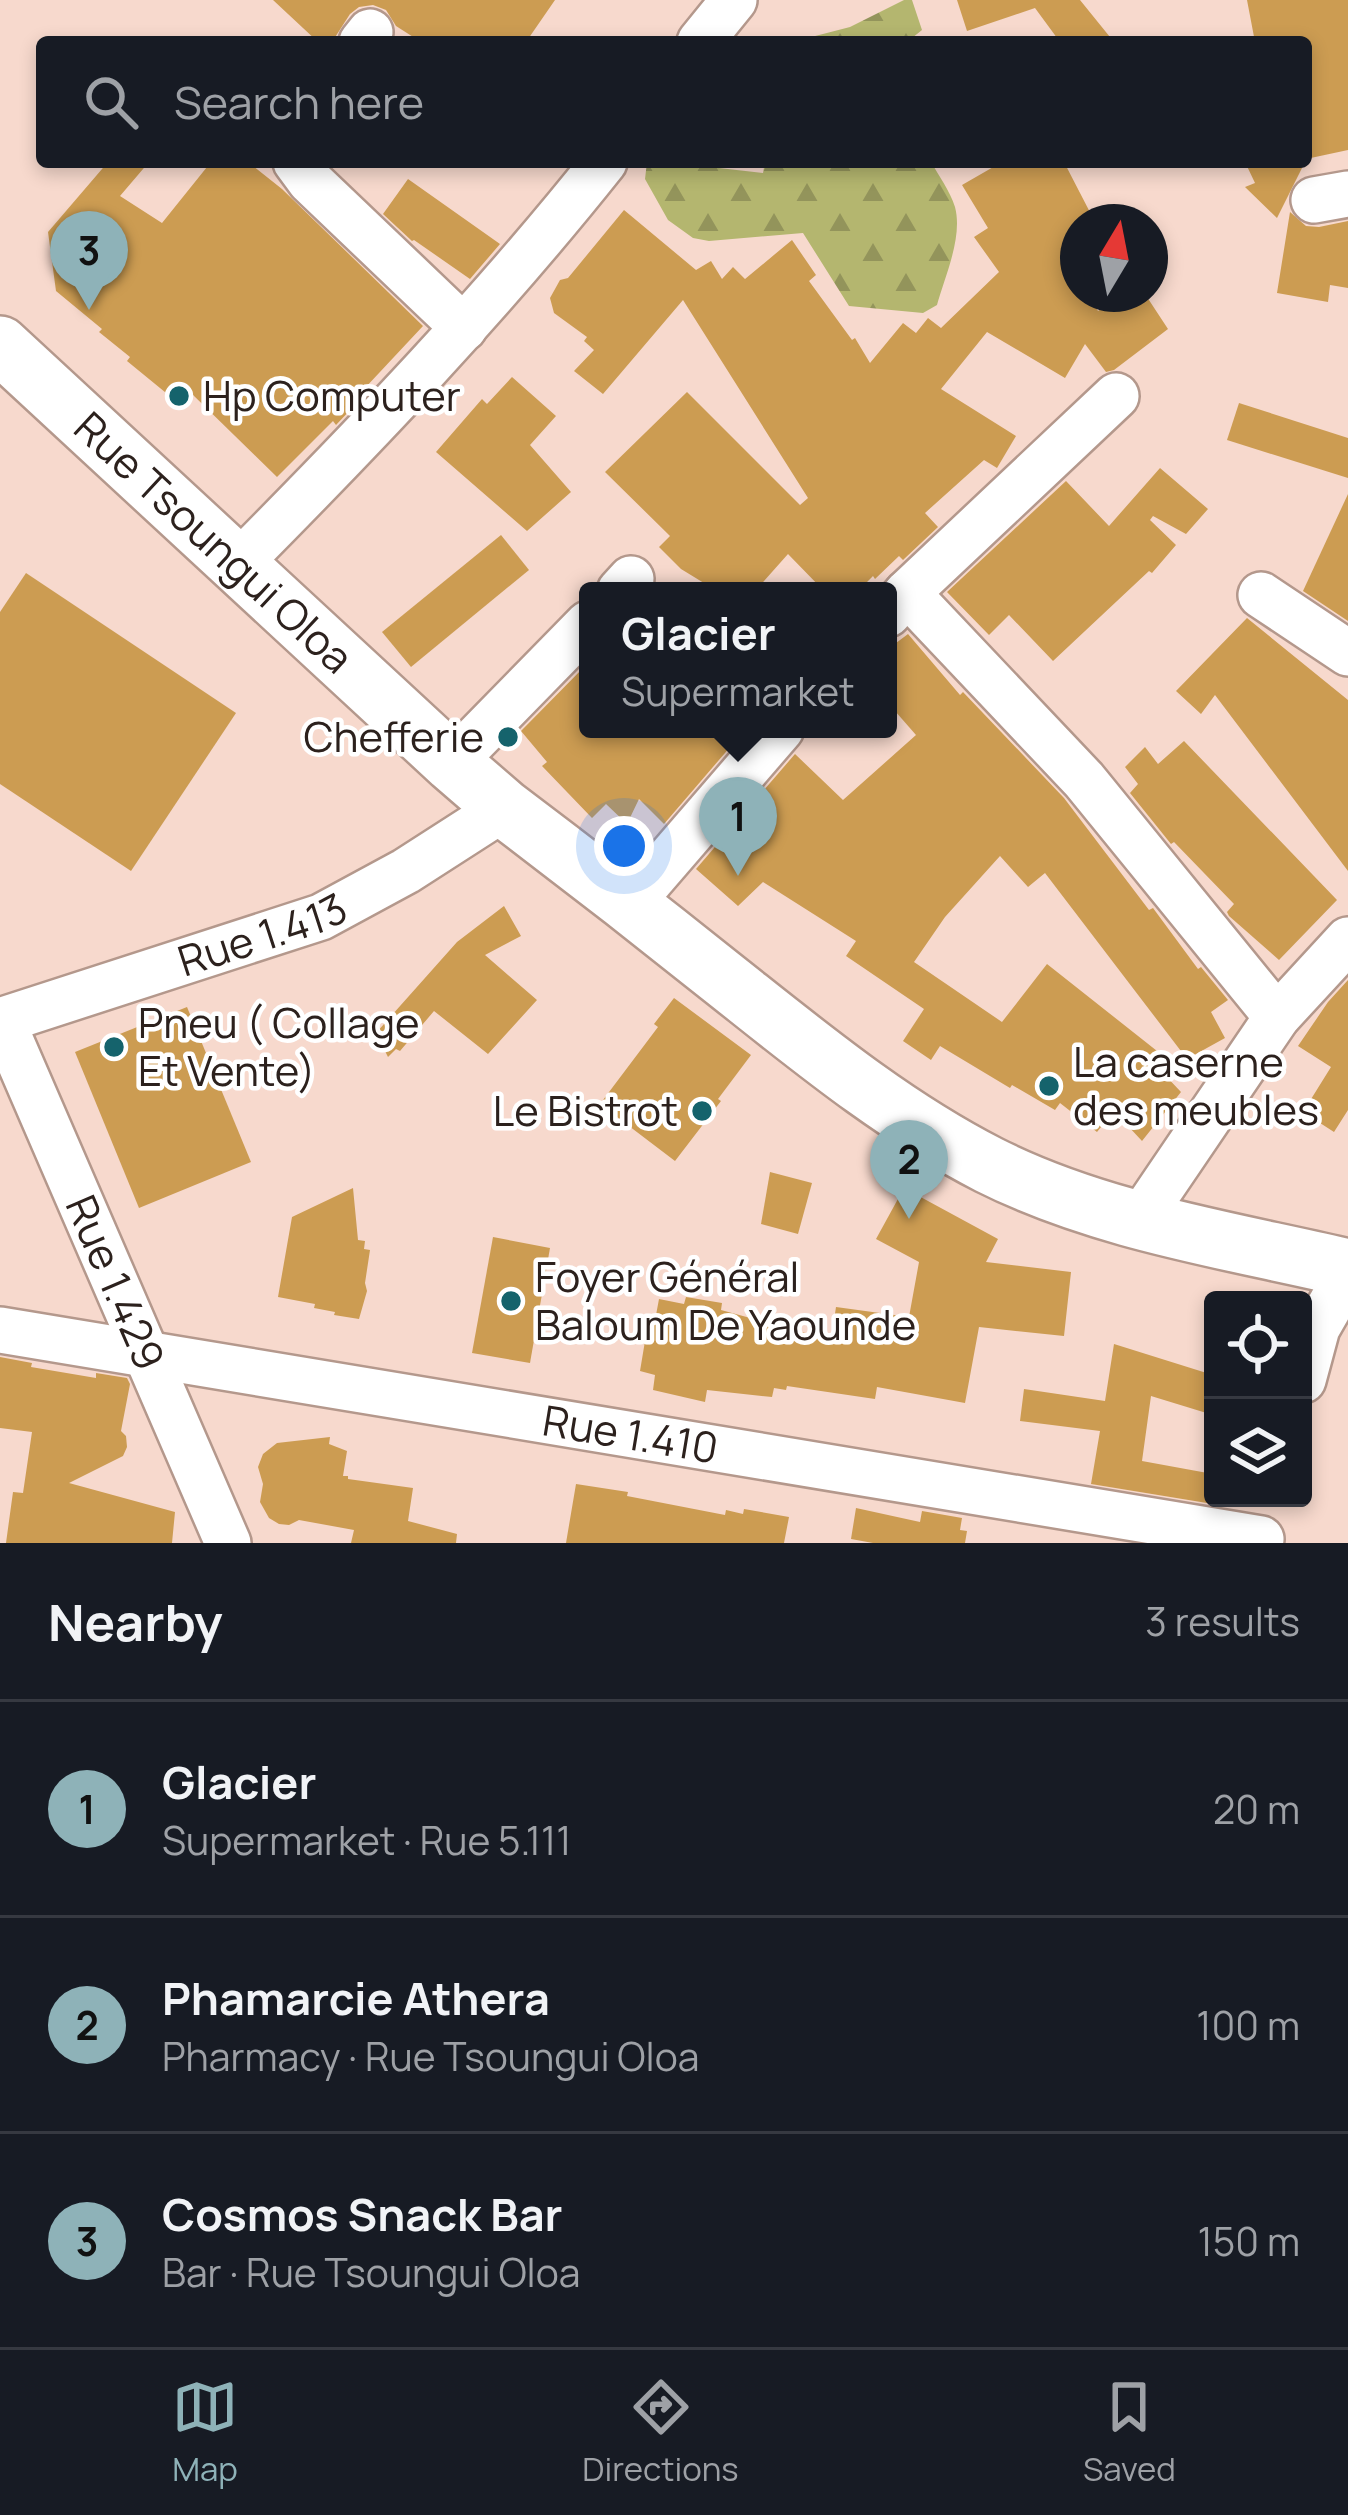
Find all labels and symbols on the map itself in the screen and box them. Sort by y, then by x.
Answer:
north arrow [1060,204,1168,312]
pin: 3 [50,211,128,310]
place label: Hp Computer [203,366,461,424]
marker: Hp Computer [166,383,192,409]
street label: Rue Tsoungui Oloa [62,398,366,685]
place label: Chefferie [303,707,484,765]
marker: Chefferie [495,724,521,750]
pin: 1 [699,777,777,876]
your location [594,816,654,876]
street label: Rue 1.413 [170,878,357,989]
place label: Pneu ( Collage Et Vente) [138,993,420,1099]
place label: La caserne des meubles [1073,1032,1319,1138]
marker: Pneu ( Collage Et Vente) [101,1034,127,1060]
marker: La caserne des meubles [1036,1073,1062,1099]
place label: Le Bistrot [493,1081,678,1139]
marker: Le Bistrot [689,1098,715,1124]
pin: 2 [870,1120,948,1219]
street label: Rue 1.429 [53,1186,179,1378]
place label: Foyer Général Baloum De Yaounde [535,1247,916,1353]
marker: Foyer Général Baloum De Yaounde [498,1288,524,1314]
street label: Rue 1.410 [539,1390,722,1477]

